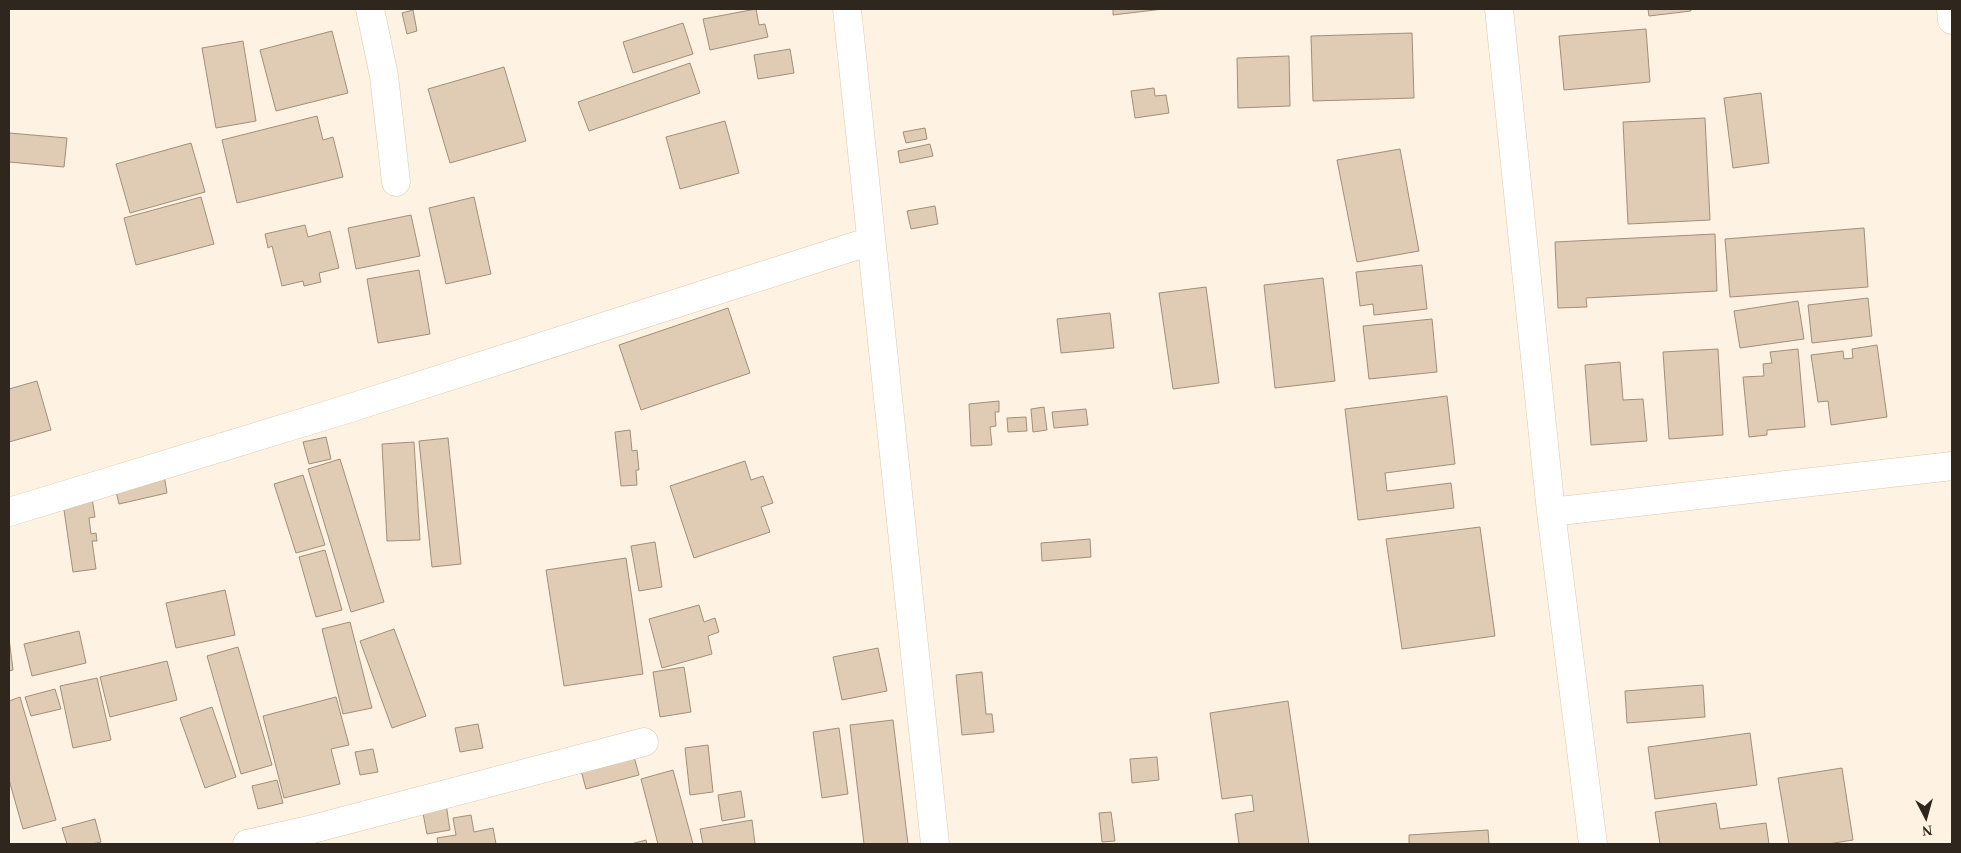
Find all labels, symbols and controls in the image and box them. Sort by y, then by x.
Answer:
north arrow [1901,793,1951,843]
text: N [1921,822,1933,838]

